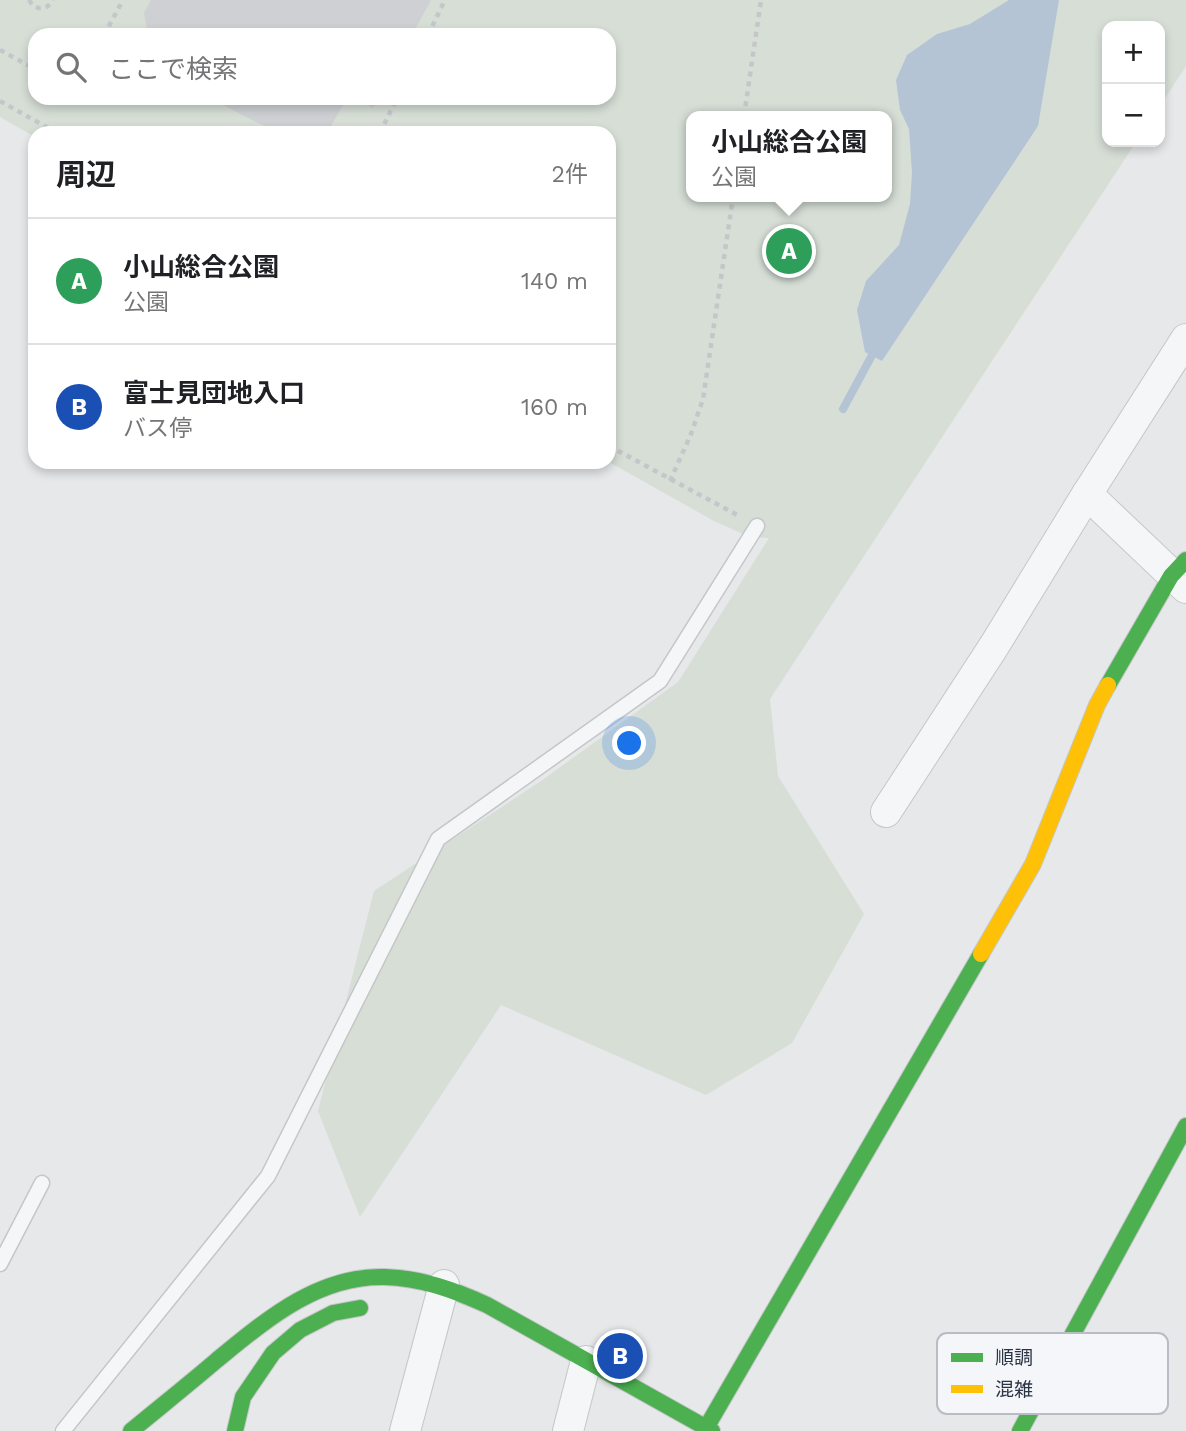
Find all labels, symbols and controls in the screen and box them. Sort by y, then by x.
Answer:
map controls [1102,21,1165,147]
button: + [1102,21,1165,84]
search box [28,28,616,105]
icon: search [52,48,90,86]
text: ここで検索 [108,54,238,84]
button: − [1102,84,1165,147]
popup [686,111,892,202]
text: 小山総合公園 [711,127,867,157]
text: 周辺 [56,157,116,192]
text: 2件 [552,161,588,188]
text: 公園 [711,164,757,191]
pin: A [766,225,812,277]
text: 小山総合公園 [123,252,279,282]
text: A [71,268,87,295]
text: 140 m [521,268,588,295]
text: 公園 [123,289,169,316]
text: 富士見団地入口 [123,378,305,408]
text: B [71,394,87,421]
text: 160 m [521,394,588,421]
text: バス停 [123,415,192,442]
your location [612,726,646,760]
pin: B [597,1330,643,1382]
legend [937,1333,1168,1414]
text: 順調 [995,1346,1033,1369]
text: 混雑 [995,1378,1033,1401]

